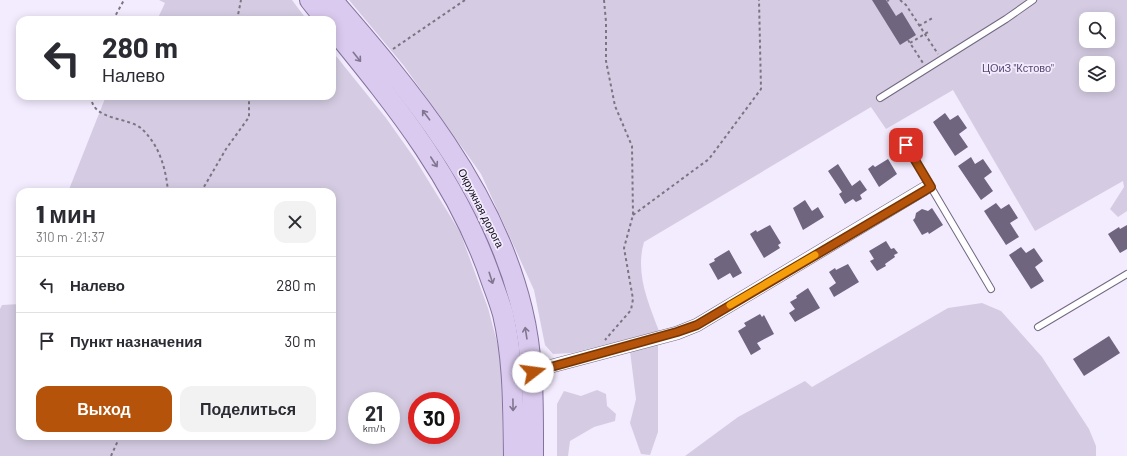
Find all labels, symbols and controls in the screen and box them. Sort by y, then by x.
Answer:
map controls [1079,12,1115,92]
button: search [1079,12,1115,48]
text: 280 m [102,30,178,64]
icon: left [36,32,88,84]
one-way arrow [352,52,361,63]
button: layers [1079,56,1115,92]
park label: ЦОиЗ "Кстово" [982,61,1054,74]
text: Налево [102,64,165,86]
one-way arrow [422,110,430,121]
pin [889,128,923,162]
icon: arrive [895,134,917,156]
one-way arrow [430,156,438,167]
street label: Окружная дорога [456,166,507,250]
text: 1 мин [36,199,96,228]
button: close [274,201,316,243]
text: 310 m · 21:37 [36,229,104,245]
one-way arrow [488,271,495,284]
icon: left [36,274,58,296]
text: Налево [70,276,125,294]
text: 280 m [276,276,316,294]
one-way arrow [522,327,530,340]
icon: arrive [36,330,58,352]
text: Пункт назначения [70,332,202,350]
text: 30 m [284,332,316,350]
position arrow [512,351,554,393]
button: Выход [36,386,172,432]
button: Поделиться [180,386,316,432]
speed limit sign: 30 [408,392,460,444]
one-way arrow [509,398,517,411]
text: 21 [365,401,383,425]
text: km/h [363,422,385,434]

